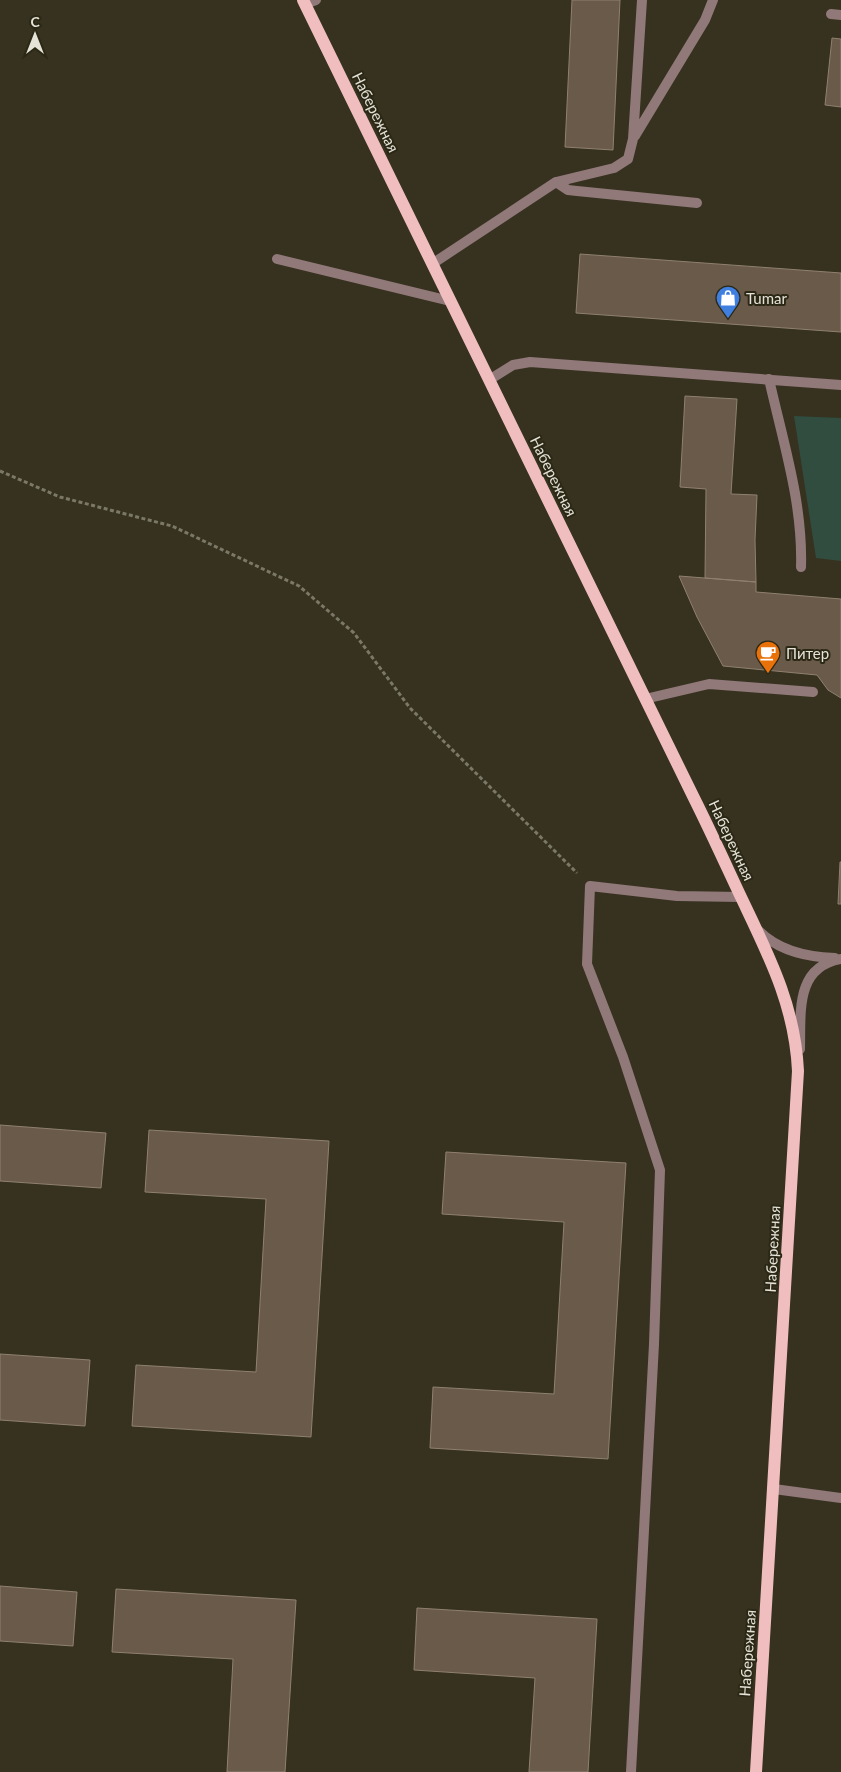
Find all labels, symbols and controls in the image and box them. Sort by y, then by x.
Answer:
north arrow [10,10,60,60]
text: С [30,13,40,30]
street label: Набережная [349,69,403,155]
shop icon: Tumar [715,285,741,319]
place label: Tumar [746,289,787,307]
street label: Набережная [527,433,581,519]
cafe icon: Питер [755,640,781,674]
place label: Питер [786,644,829,662]
street label: Набережная [706,797,758,883]
street label: Набережная [761,1205,783,1293]
street label: Набережная [735,1609,759,1697]

